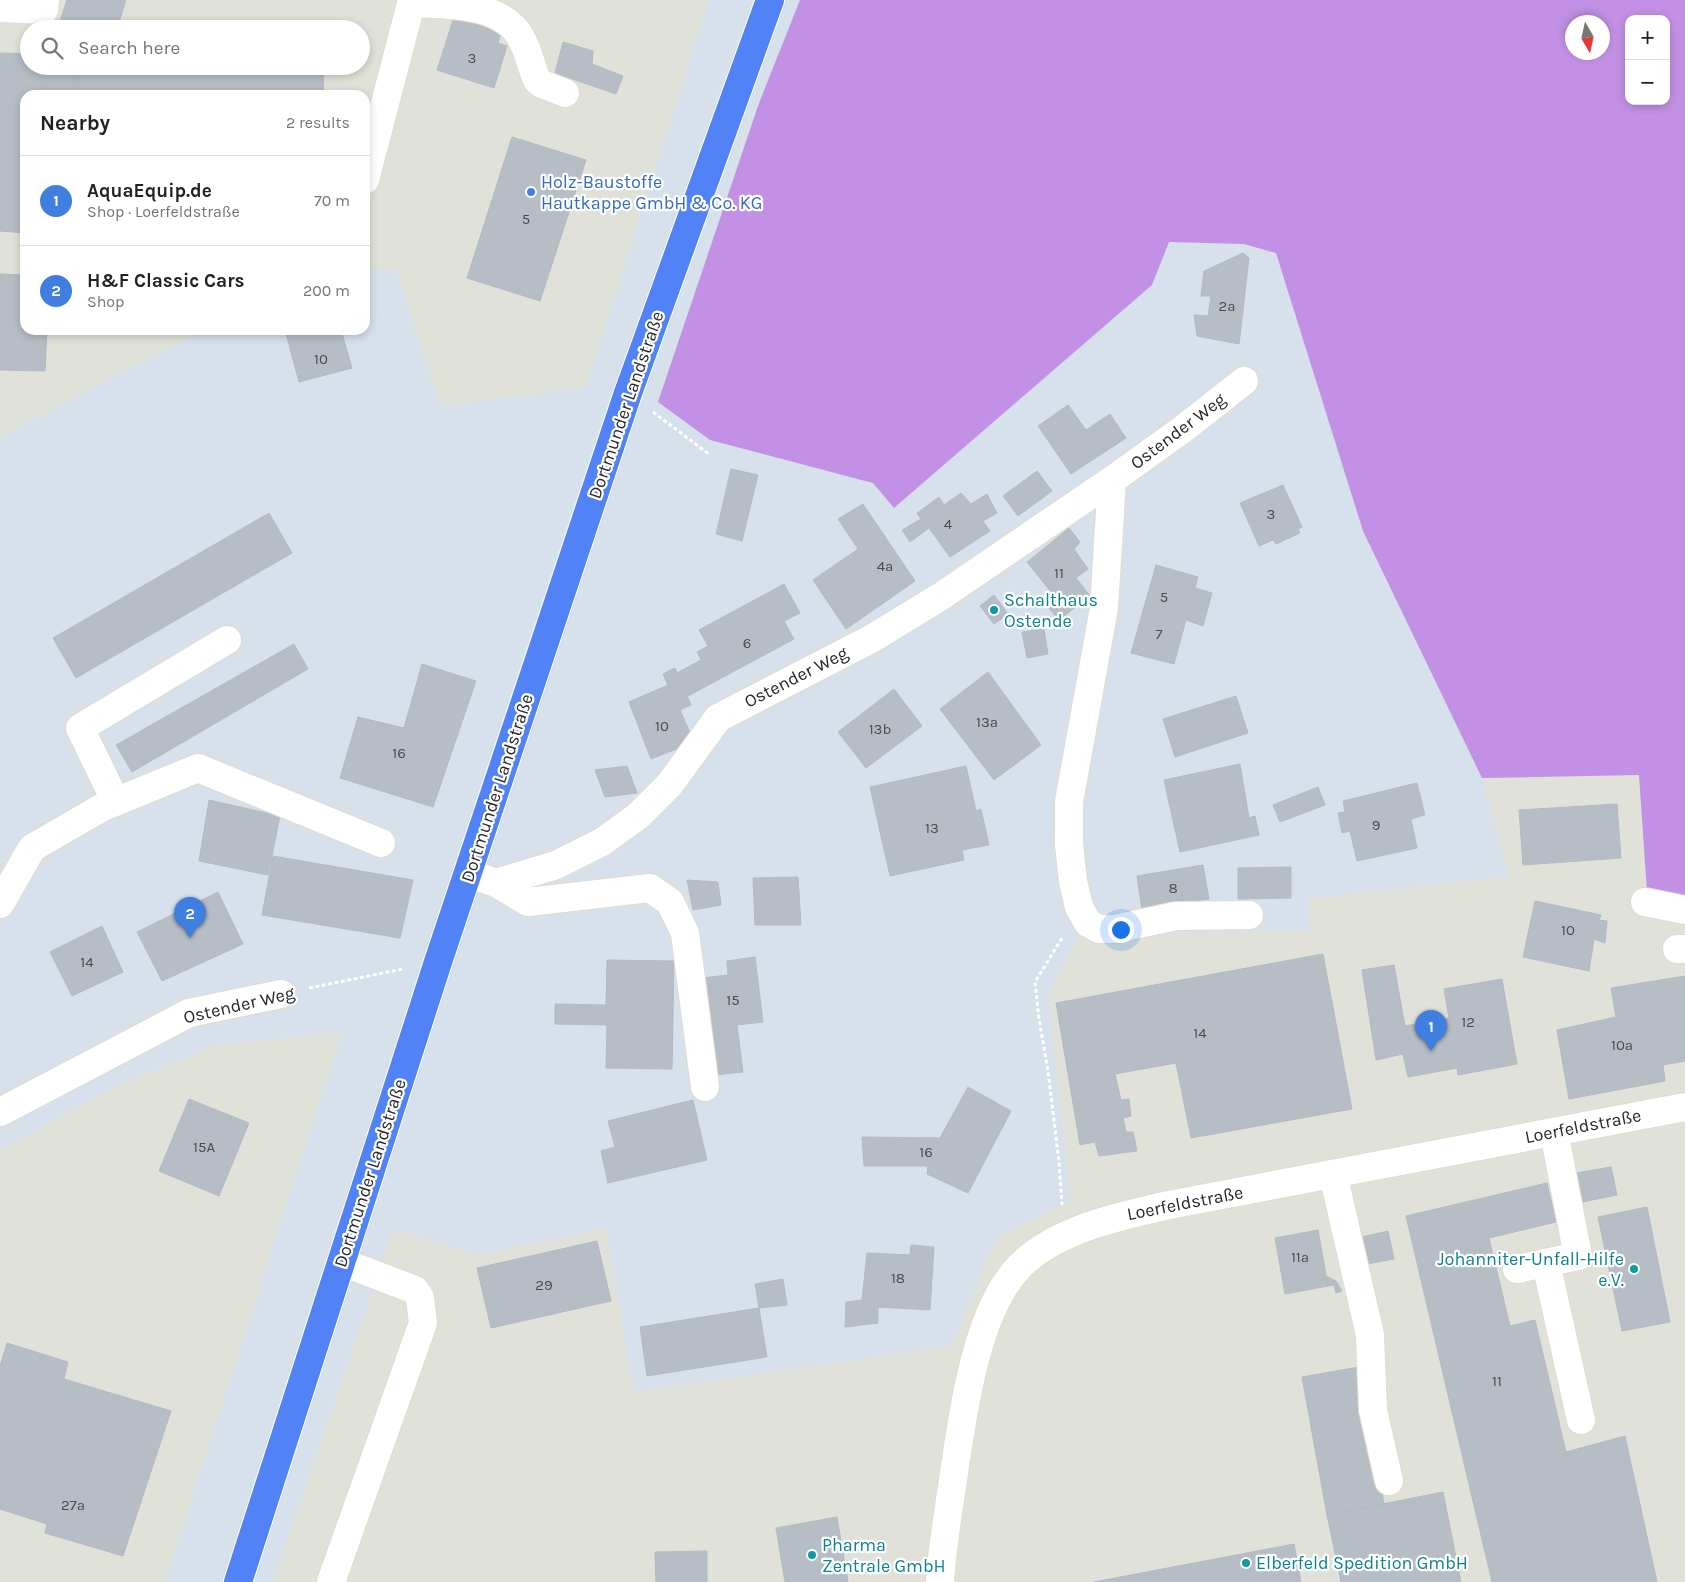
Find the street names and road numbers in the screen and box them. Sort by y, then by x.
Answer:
street label: Dortmunder Landstraße [584,308,668,502]
street label: Ostender Weg [1126,388,1230,474]
street label: Ostender Weg [740,641,852,713]
street label: Dortmunder Landstraße [456,691,538,885]
street label: Ostender Weg [181,982,297,1028]
street label: Dortmunder Landstraße [329,1076,411,1270]
street label: Loerfeldstraße [1523,1104,1643,1148]
street label: Loerfeldstraße [1125,1181,1245,1225]

